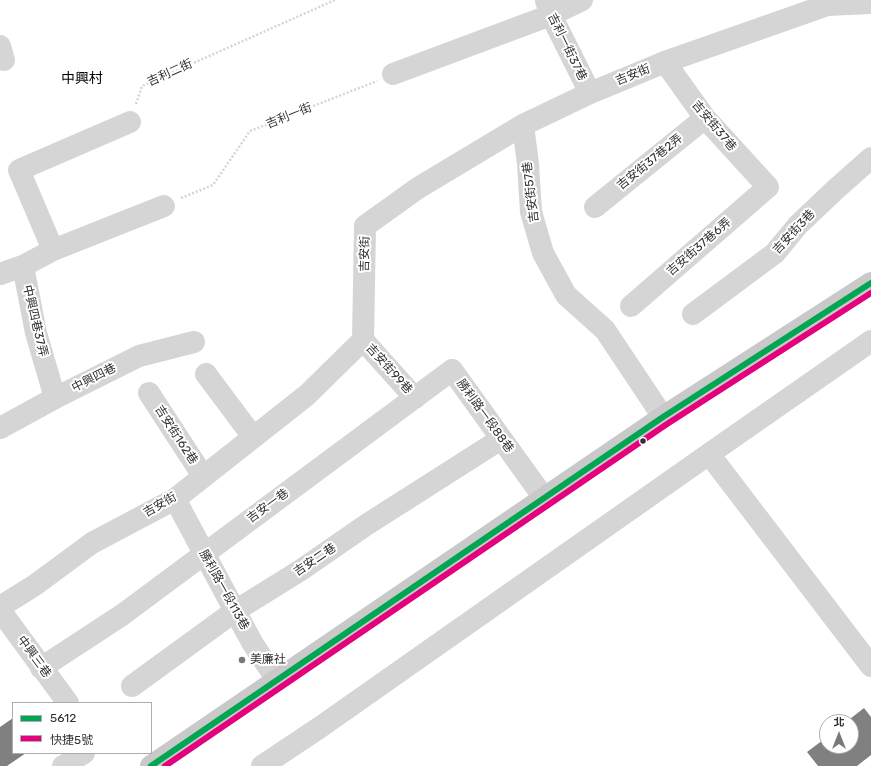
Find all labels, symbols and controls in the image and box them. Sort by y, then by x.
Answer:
street label: 吉利一街37巷 [544,11,590,83]
street label: 吉利二街 [145,57,195,89]
street label: 吉安街 [614,62,652,88]
district label: 中興村 [61,71,103,87]
street label: 吉安街37巷 [689,98,739,154]
street label: 吉利一街 [264,100,314,132]
street label: 吉安街37巷2弄 [614,131,686,193]
street label: 吉安街57巷 [520,161,542,223]
street label: 吉安街3巷 [770,207,818,257]
street label: 吉安街37巷6弄 [664,215,734,279]
street label: 吉安街 [357,236,373,272]
street label: 中興四巷37弄 [20,284,50,358]
street label: 吉安街99巷 [363,341,415,397]
street label: 中興四巷 [69,361,119,395]
street label: 勝利路一段88巷 [454,376,516,456]
street label: 吉安街162巷 [152,403,200,467]
unlabelled marker [638,436,648,446]
street label: 吉安一巷 [244,486,292,526]
street label: 吉安街 [141,490,179,520]
street label: 吉安二巷 [291,541,339,579]
street label: 勝利路一段113巷 [196,547,252,633]
street label: 中興三巷 [14,633,54,681]
place label: 美廉社 [250,653,286,667]
marker: 美廉社 [237,655,247,665]
legend [12,702,152,754]
text: 5612 [50,711,76,725]
north arrow [819,714,859,754]
text: 北 [834,716,845,729]
text: 快捷5號 [50,733,93,747]

